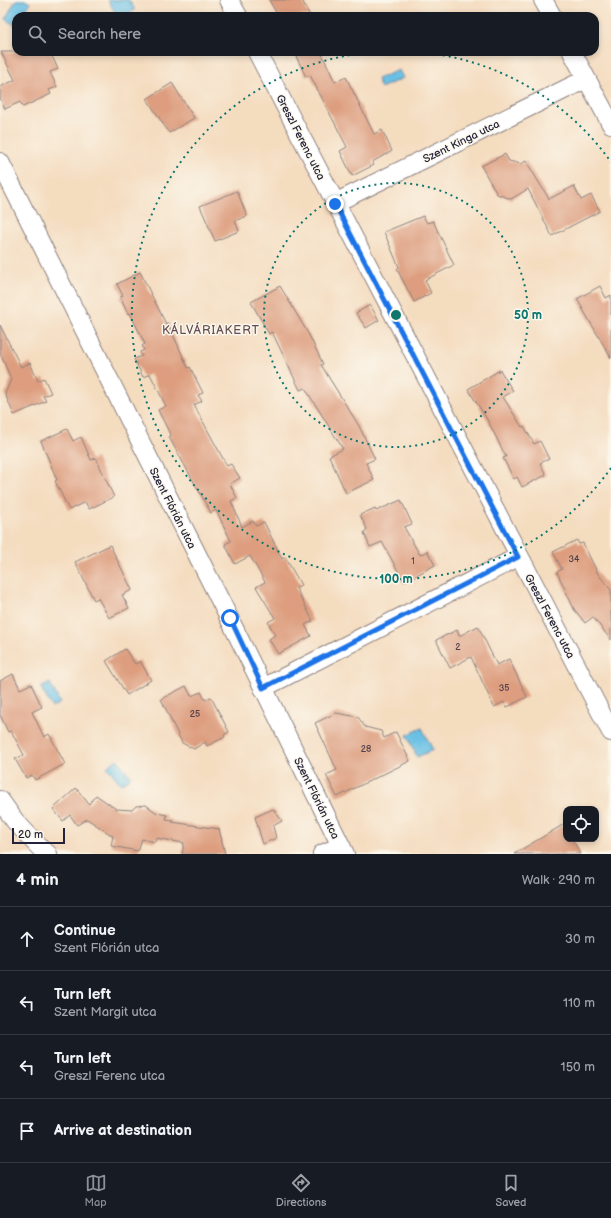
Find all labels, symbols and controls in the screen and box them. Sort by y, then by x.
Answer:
search box [12,12,599,56]
icon: search [26,23,48,45]
text: Search here [58,25,141,44]
street label: Greszl Ferenc utca [273,92,328,182]
street label: Szent Kinga utca [421,117,502,166]
route end [326,195,344,213]
centre of rings [389,308,403,322]
text: 50 m [514,308,542,323]
district label: KÁLVÁRIAKERT [162,321,260,338]
street label: Szent Flórián utca [147,466,199,551]
house number: 34 [568,554,580,565]
house number: 1 [411,556,415,567]
text: 100 m [379,572,413,587]
street label: Greszl Ferenc utca [522,572,577,661]
route start [221,609,239,627]
house number: 2 [455,642,461,653]
house number: 35 [499,683,509,694]
house number: 25 [190,709,200,720]
house number: 28 [361,744,371,755]
street label: Szent Flórián utca [291,755,342,841]
map controls [563,806,599,842]
button: locate [563,806,599,842]
scale bar [12,826,65,845]
text: 20 m [18,828,43,841]
text: 4 min [16,870,59,890]
text: Walk · 290 m [522,872,595,888]
text: Continue [54,921,116,940]
icon: ahead [16,928,38,950]
text: 30 m [565,931,595,947]
text: Szent Flórián utca [54,940,159,956]
text: Turn left [54,985,111,1004]
icon: left [16,992,38,1014]
text: 110 m [563,995,595,1011]
text: Szent Margit utca [54,1004,157,1020]
text: Turn left [54,1049,111,1068]
icon: left [16,1056,38,1078]
text: 150 m [561,1059,595,1075]
text: Greszl Ferenc utca [54,1068,165,1084]
icon: arrive [16,1120,38,1142]
text: Arrive at destination [54,1121,192,1140]
tab: Map [85,1172,107,1209]
tab: Directions [276,1172,326,1209]
tab: Saved [496,1172,526,1209]

